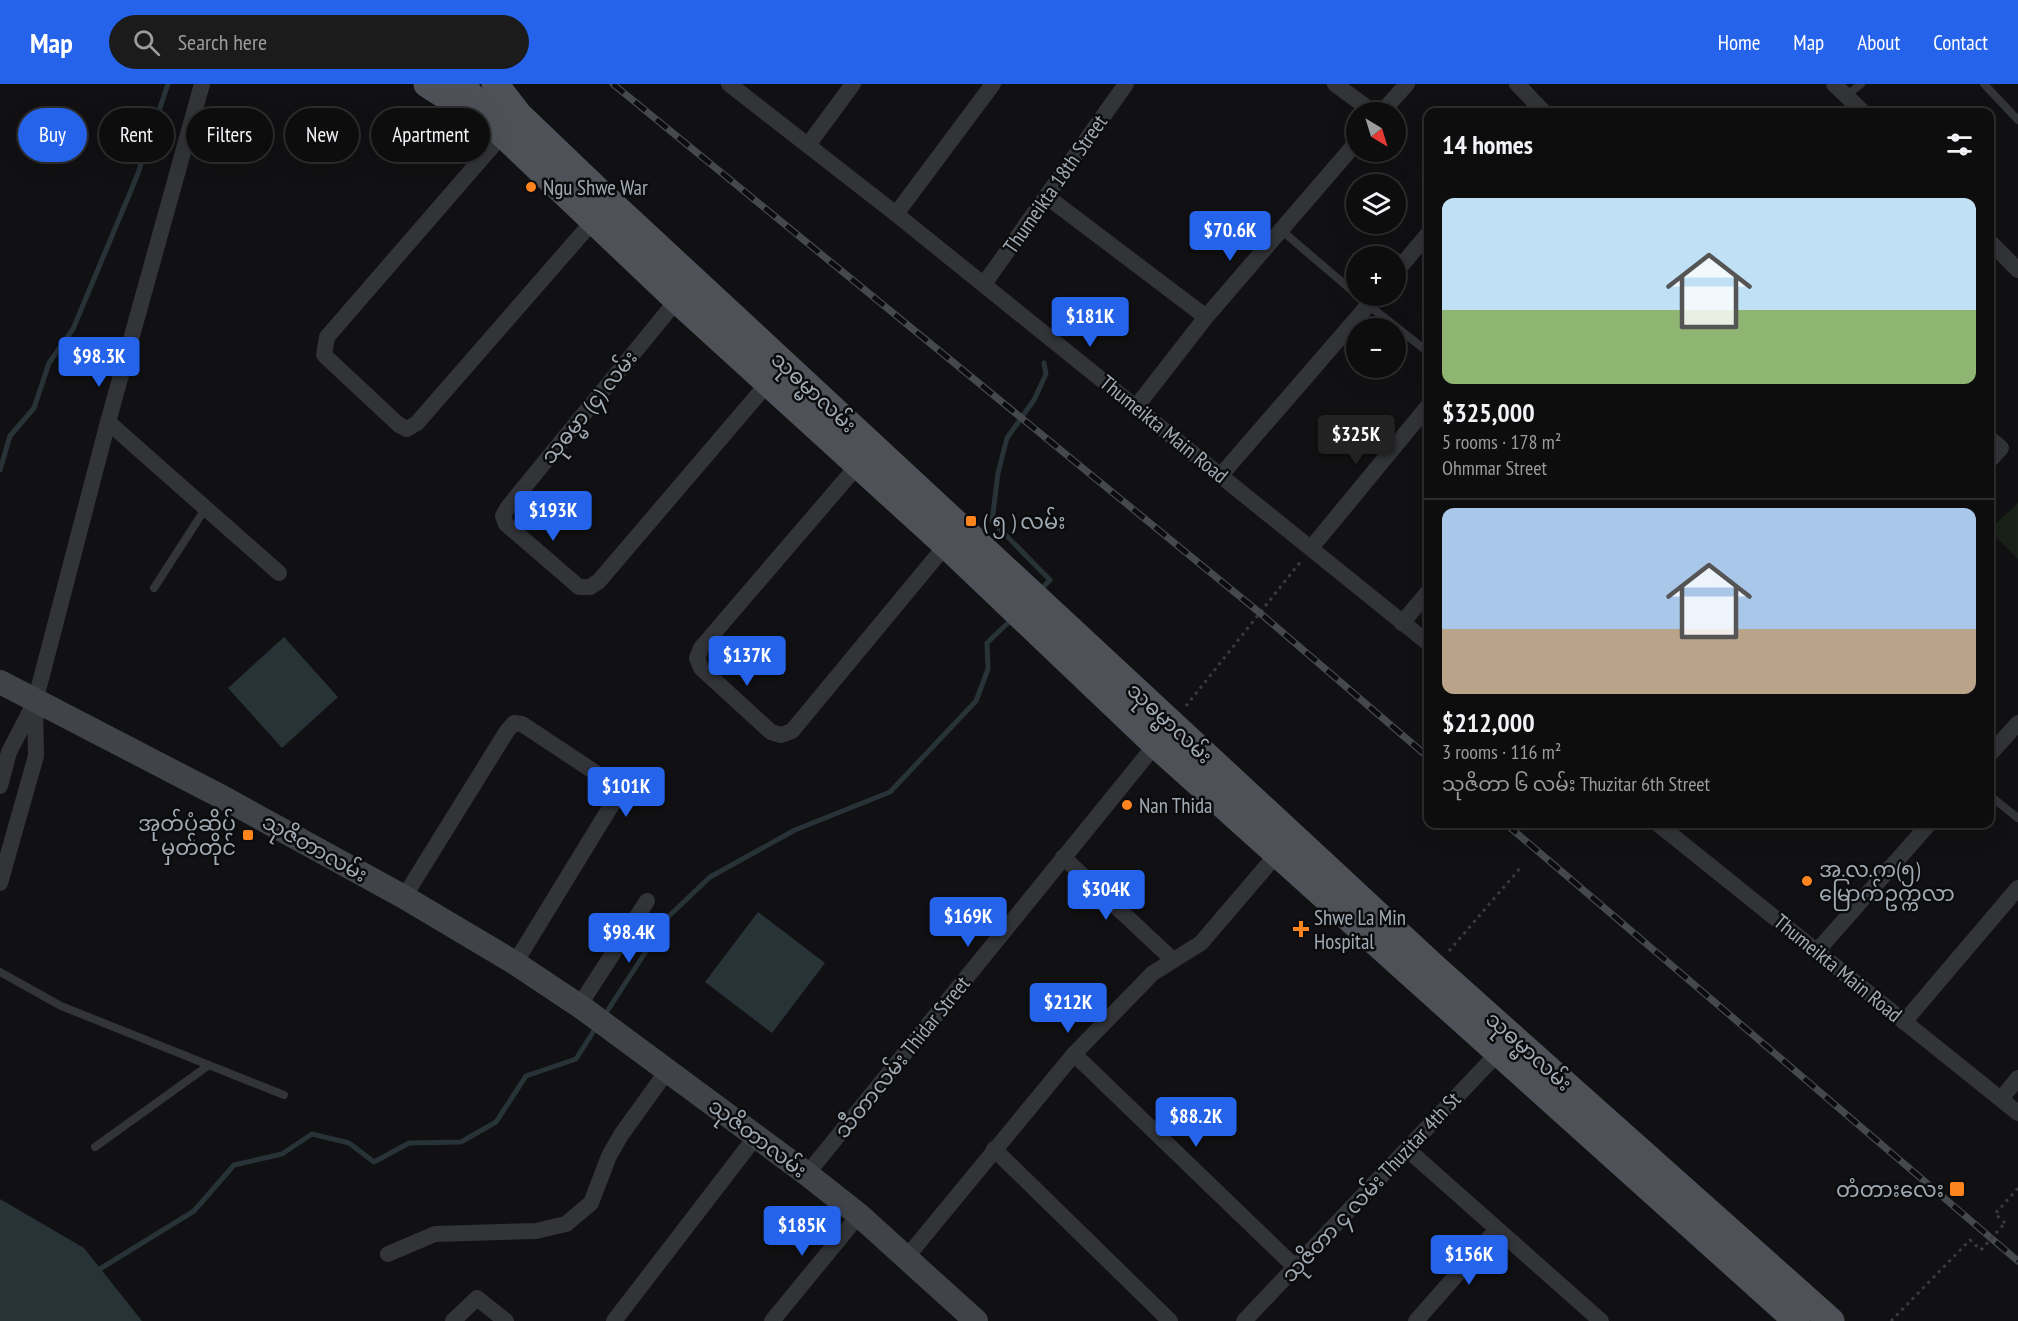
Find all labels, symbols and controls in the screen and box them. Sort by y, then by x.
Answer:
search box [109,15,529,69]
text: Map [30,24,73,61]
icon: search [130,26,163,59]
text: Search here [178,28,267,56]
text: Home [1718,29,1760,56]
text: Map [1793,29,1824,56]
text: About [1857,29,1900,56]
text: Contact [1933,29,1988,56]
north arrow [1346,102,1406,162]
map controls [1346,102,1406,378]
chip: Buy [18,108,87,162]
chip: Rent [99,108,174,162]
chip: Filters [186,108,273,162]
chip: New [285,108,359,162]
chip: Apartment [371,108,490,162]
street label: Thumeikta 18th Street [997,109,1113,259]
text: 14 homes [1442,128,1533,161]
icon: filters [1943,128,1976,161]
place label: Ngu Shwe War [543,174,648,201]
button: layers [1346,174,1406,234]
marker: Ngu Shwe War [524,180,538,194]
pin: $70.6K [1181,211,1279,262]
text: $70.6K [1204,217,1256,243]
icon: home [1655,237,1763,345]
button: + [1346,246,1406,306]
pin: $181K [1048,297,1132,348]
text: $181K [1066,303,1114,329]
button: − [1346,318,1406,378]
pin: $98.3K [50,337,148,388]
text: $98.3K [73,343,125,369]
street label: သုဓမ္မာ (၄) လမ်း [533,343,647,472]
street label: သုဓမ္မာလမ်း [763,344,864,442]
street label: Thumeikta Main Road [1094,369,1234,489]
text: $325,000 [1442,396,1535,429]
pin: $325K [1314,415,1398,466]
text: $325K [1332,421,1380,447]
text: 5 rooms · 178 m² [1442,429,1561,455]
text: Ohmmar Street [1442,455,1547,481]
pin: $193K [511,491,595,542]
text: $193K [529,497,577,523]
place label: ( ၅ ) လမ်း [983,506,1065,539]
marker: ( ၅ ) လမ်း [964,514,978,528]
icon: home [1655,547,1763,655]
pin: $137K [705,636,789,687]
text: $137K [723,642,771,668]
street label: သုဓမ္မာလမ်း [1119,675,1220,773]
text: $212,000 [1442,706,1535,739]
text: 3 rooms · 116 m² [1442,739,1561,765]
pin: $101K [584,767,668,818]
text: သုဇိတာ ၆ လမ်း Thuzitar 6th Street [1442,771,1710,797]
text: $101K [602,773,650,799]
place label: Nan Thida [1139,792,1213,819]
marker: Nan Thida [1120,798,1134,812]
street label: သုဇိတာလမ်း [256,806,373,892]
place label: အုတ်ပုံဆိပ် မှတ်တိုင် [138,808,236,865]
marker: အုတ်ပုံဆိပ် မှတ်တိုင် [241,828,255,842]
place label: အ.လ.က(၅) မြောက်ဥက္ကလာ [1819,856,1955,911]
pin: $304K [1064,870,1148,921]
marker: အ.လ.က(၅) မြောက်ဥက္ကလာ [1800,874,1814,888]
text: $304K [1082,876,1130,902]
pin: $169K [926,897,1010,948]
text: $169K [944,903,992,929]
place label: Shwe La Min Hospital [1314,904,1406,955]
street label: Thumeikta Main Road [1768,908,1908,1028]
pin: $98.4K [580,913,678,964]
text: $98.4K [603,919,655,945]
marker: Shwe La Min Hospital [1292,920,1310,938]
street label: သီတာလမ်း Thidar Street [827,969,976,1144]
pin: $212K [1026,983,1110,1034]
text: $212K [1044,989,1092,1015]
street label: သုဓမ္မာလမ်း [1477,1004,1579,1100]
street label: သုဇိတာ ၄ လမ်း Thuzitar 4th St [1274,1085,1469,1291]
street label: သုဇိတာလမ်း [701,1091,814,1187]
pin: $88.2K [1147,1097,1245,1148]
text: $88.2K [1170,1103,1222,1129]
place label: တံတားလေး [1836,1176,1944,1203]
marker: တံတားလေး [1948,1180,1966,1198]
pin: $185K [760,1206,844,1257]
text: $185K [778,1212,826,1238]
pin: $156K [1427,1235,1511,1286]
text: $156K [1445,1241,1493,1267]

